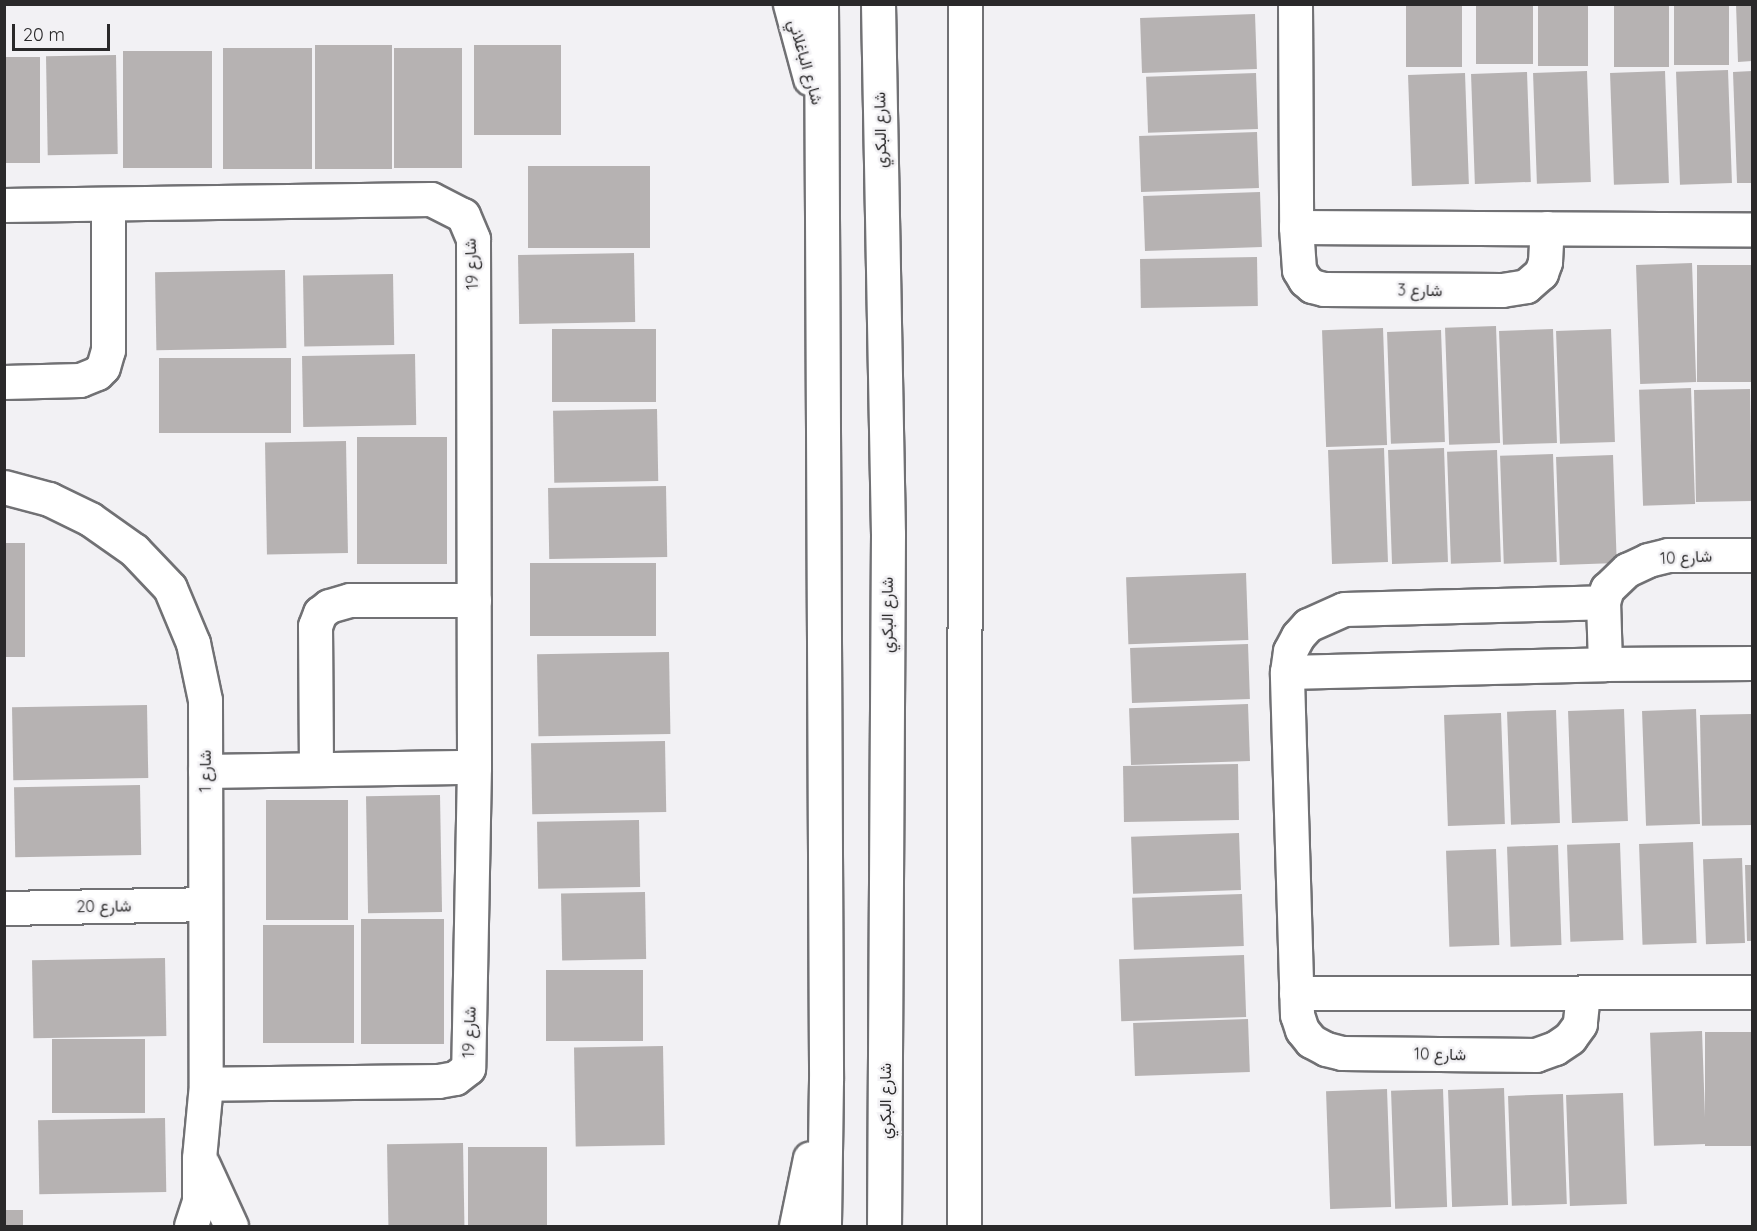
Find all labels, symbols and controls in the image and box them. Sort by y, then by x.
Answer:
scale bar [15,12,112,50]
street label: شارع الباغلاني [785,17,827,107]
text: 20 m [23,23,65,46]
street label: شارع البكري [870,92,890,168]
street label: شارع 19 [460,238,482,290]
street label: شارع 3 [1397,280,1443,300]
street label: شارع 10 [1660,546,1712,568]
street label: شارع البكري [877,577,897,653]
street label: شارع 1 [195,750,215,792]
street label: شارع 20 [76,896,132,916]
street label: شارع 19 [459,1006,479,1058]
street label: شارع 10 [1414,1044,1466,1064]
street label: شارع البكري [875,1063,895,1139]

